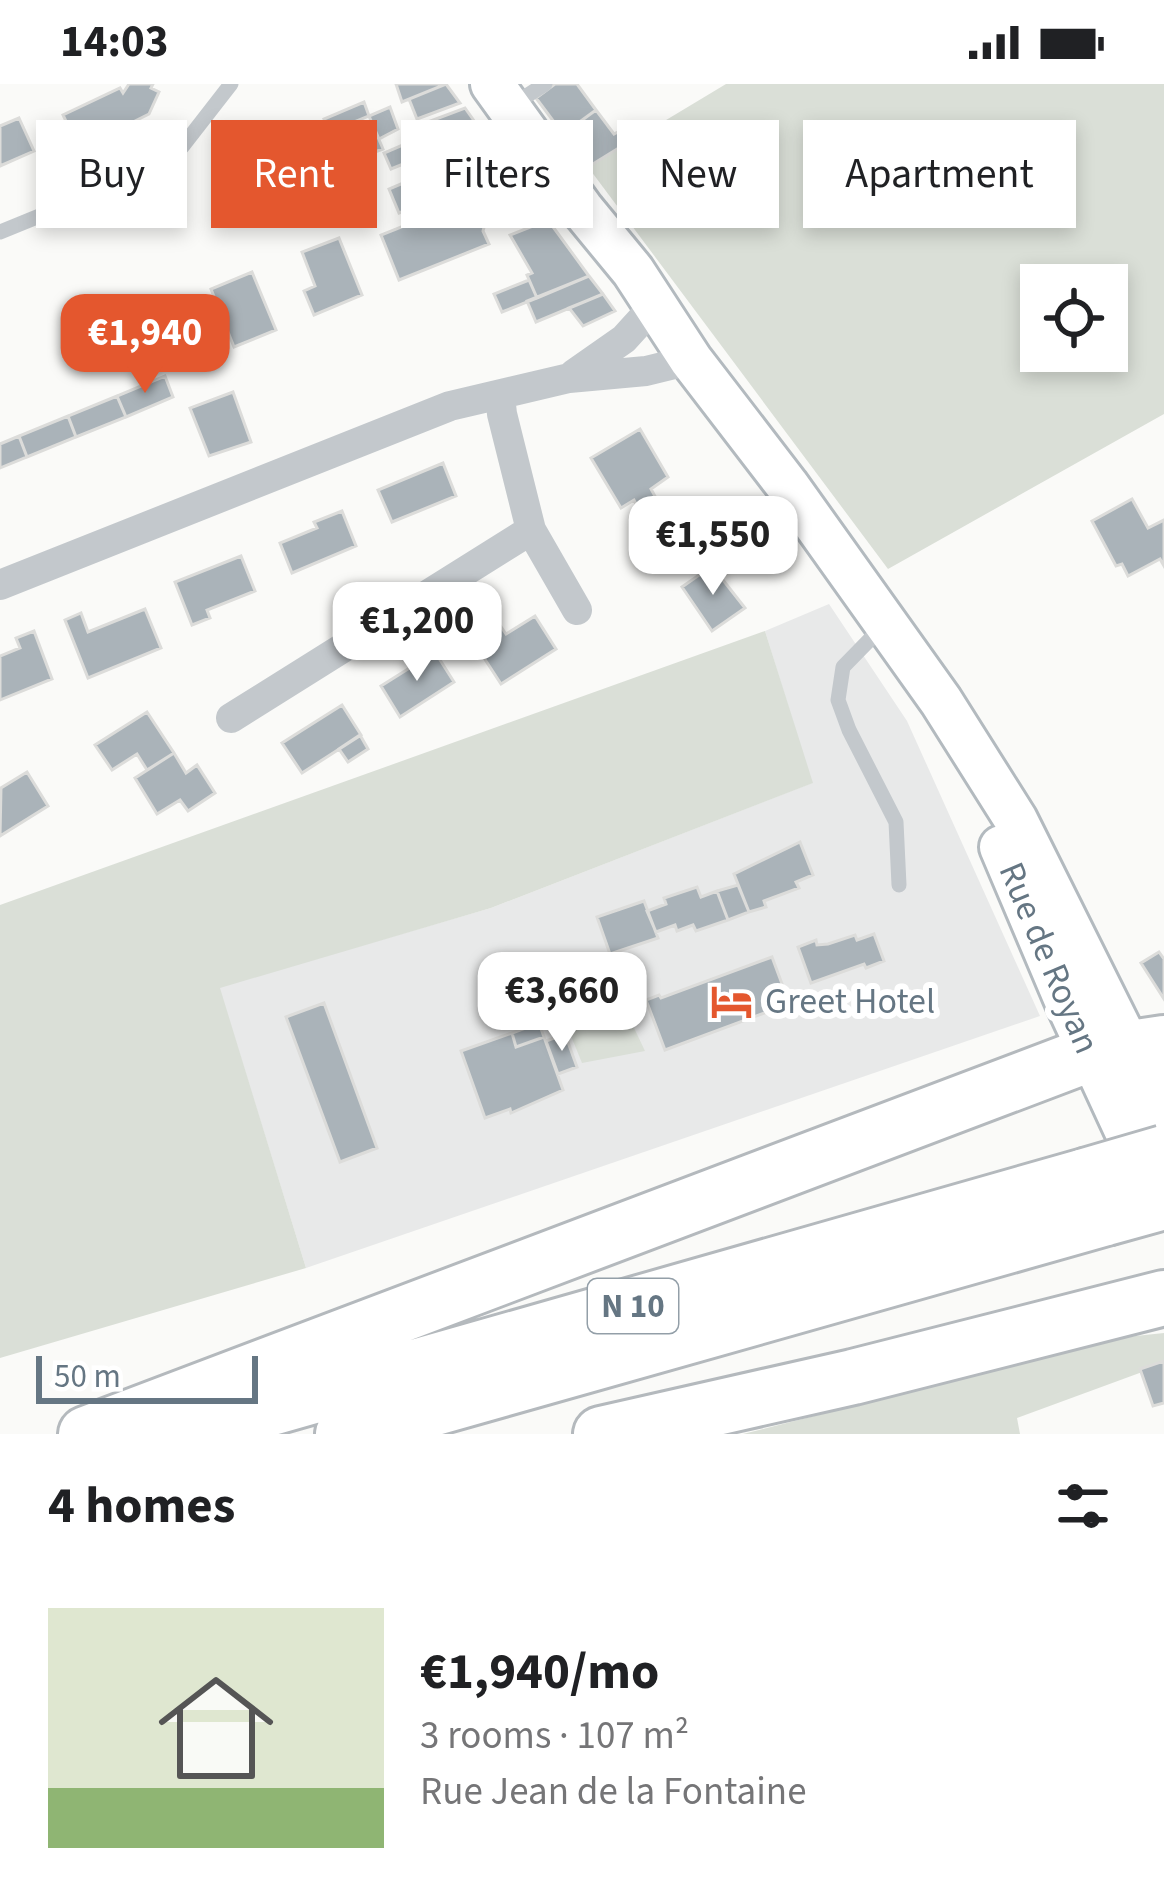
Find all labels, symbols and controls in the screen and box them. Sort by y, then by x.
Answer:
text: 14:03 [60,10,169,74]
chip: Buy [36,120,187,228]
chip: Rent [211,120,377,228]
chip: Filters [401,120,593,228]
chip: New [617,120,779,228]
chip: Apartment [803,120,1076,228]
map controls [1020,264,1128,372]
button: locate [1020,264,1128,372]
pin: €1,940 [47,294,243,396]
text: €1,940 [88,305,202,361]
pin: €1,550 [615,496,811,598]
text: €1,550 [656,507,770,563]
pin: €1,200 [319,582,515,684]
text: €1,200 [360,593,474,649]
street label: Rue de Royan [986,854,1112,1062]
pin: €3,660 [464,952,660,1054]
text: €3,660 [505,963,619,1019]
place label: Greet Hotel [765,976,935,1027]
hotel icon: Greet Hotel [708,978,754,1024]
road number: N 10 [588,1279,678,1333]
scale bar [36,1350,258,1403]
text: 50 m [54,1353,121,1400]
text: 4 homes [48,1470,235,1542]
icon: filters [1050,1473,1116,1539]
text: €1,940/mo [420,1636,659,1708]
icon: home [144,1656,288,1800]
text: 3 rooms · 107 m² [420,1708,689,1764]
text: Rue Jean de la Fontaine [420,1764,807,1820]

